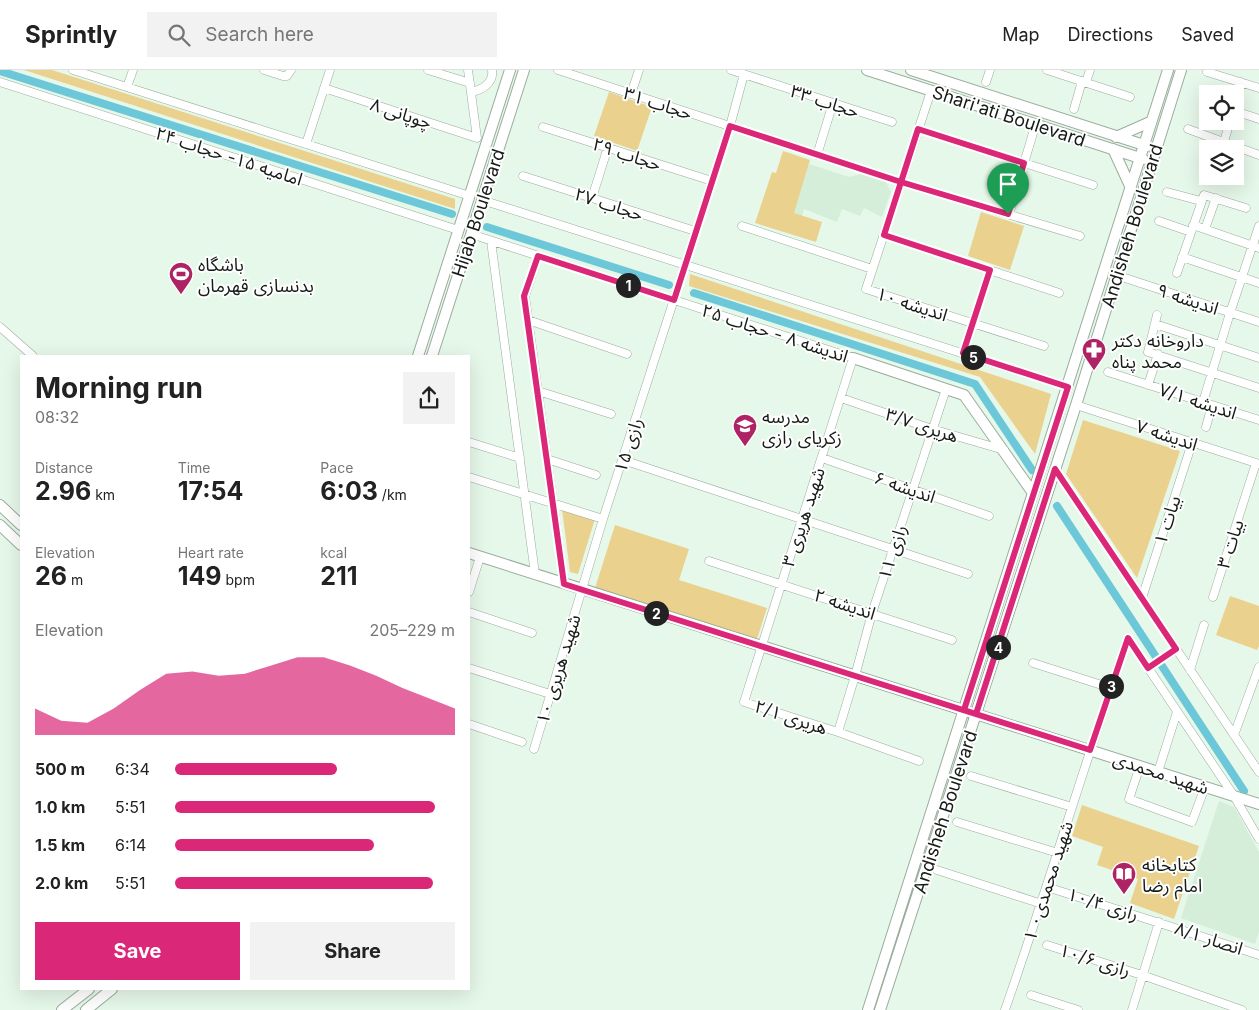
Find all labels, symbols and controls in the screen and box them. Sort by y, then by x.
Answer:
search box [147,12,497,57]
text: Sprintly [25,20,117,49]
icon: search [165,21,193,49]
text: Search here [205,23,314,46]
text: Map [1002,24,1040,45]
text: Directions [1068,24,1153,45]
text: Saved [1181,24,1234,45]
street label: حجاب ۳۳ [788,80,862,122]
street label: Shari'ati Boulevard [930,81,1088,151]
street label: حجاب ۳۱ [621,82,695,124]
map controls [1199,85,1244,185]
button: locate [1199,85,1244,130]
street label: چوپانی ۸ [367,93,434,134]
street label: امامیه ۱۵- حجاب ۲۴ [153,122,305,190]
street label: حجاب ۲۹ [590,133,664,175]
button: layers [1199,140,1244,185]
street label: Andisheh Boulevard [1097,142,1167,310]
street label: Hijab Boulevard [447,146,509,280]
pin [987,163,1029,214]
icon: arrive [994,170,1022,198]
street label: حجاب ۲۷ [572,183,646,225]
place label: باشگاه بدنسازی قهرمان [198,254,314,297]
sports icon: باشگاه بدنسازی قهرمان [168,261,194,295]
pin: 1 [616,272,640,298]
text: 1 [625,277,632,294]
street label: اندیشه ۹ [1155,279,1221,319]
street label: اندیشه ۱۰ [874,283,950,325]
street label: اندیشه ۸ - حجاب ۲۵ [699,299,851,367]
place label: داروخانه دکتر محمد پناه [1111,330,1204,373]
pharmacy icon: داروخانه دکتر محمد پناه [1081,337,1107,371]
pin: 5 [960,344,986,370]
text: 5 [969,349,978,366]
text: Morning run [35,371,203,405]
button: share [403,372,455,424]
street label: اندیشه ۷/۱ [1157,379,1239,423]
street label: هریری ۳/۷ [883,403,961,448]
place label: مدرسه زکریای رازی [762,406,842,449]
text: 08:32 [35,407,79,427]
school or university icon: مدرسه زکریای رازی [732,413,758,447]
street label: رازی ۱۵ [609,415,648,475]
street label: اندیشه ۷ [1134,415,1200,455]
text: Distance [35,459,93,476]
text: Time [178,459,211,476]
text: Pace [320,459,353,476]
street label: شهید هریری ۳ [777,465,830,570]
street label: اندیشه ۶ [872,467,938,507]
text: 2.96 [35,476,91,506]
text: 17:54 [178,476,243,506]
text: 6:03 [320,476,378,506]
text: km [91,486,115,503]
text: /km [378,486,407,503]
street label: بیات ۱ [1149,493,1185,547]
street label: بیات ۳ [1212,517,1248,571]
street label: رازی ۱۱ [873,522,912,582]
text: Elevation [35,544,95,561]
text: Heart rate [178,544,244,561]
text: kcal [320,544,347,561]
text: 26 [35,561,67,591]
text: 149 [178,561,222,591]
text: 211 [320,561,358,591]
text: m [67,571,83,588]
text: bpm [222,571,255,588]
street label: اندیشه ۲ [812,584,878,624]
pin: 2 [644,600,668,626]
text: 2 [652,605,661,622]
street label: شهید هریری ۱۰ [531,612,586,727]
text: Elevation [35,620,104,640]
text: 205–229 m [369,620,455,640]
pin: 4 [986,634,1010,660]
text: 4 [994,639,1003,656]
pin: 3 [1098,674,1124,698]
text: 3 [1107,678,1116,695]
street label: هریری ۲/۱ [752,695,830,740]
street label: Andisheh Boulevard [909,728,981,896]
street label: شهید محمدی [1110,748,1211,799]
text: 500 m [35,759,85,779]
text: 6:34 [115,759,150,779]
text: 1.0 km [35,797,85,817]
text: 5:51 [115,797,146,817]
street label: شهید محمدی۰ ۱ [1019,818,1078,944]
text: 1.5 km [35,835,85,855]
text: 6:14 [115,835,146,855]
place label: کتابخانه امام رضا [1142,854,1202,900]
library icon: کتابخانه امام رضا [1111,861,1137,895]
text: 2.0 km [35,873,88,893]
text: 5:51 [115,873,146,893]
street label: رازی ۱۰/۴ [1065,883,1141,926]
street label: انصار ۸/۱ [1172,917,1246,960]
button: Save [35,922,240,980]
button: Share [250,922,455,980]
street label: رازی ۱۰/۶ [1057,939,1133,982]

